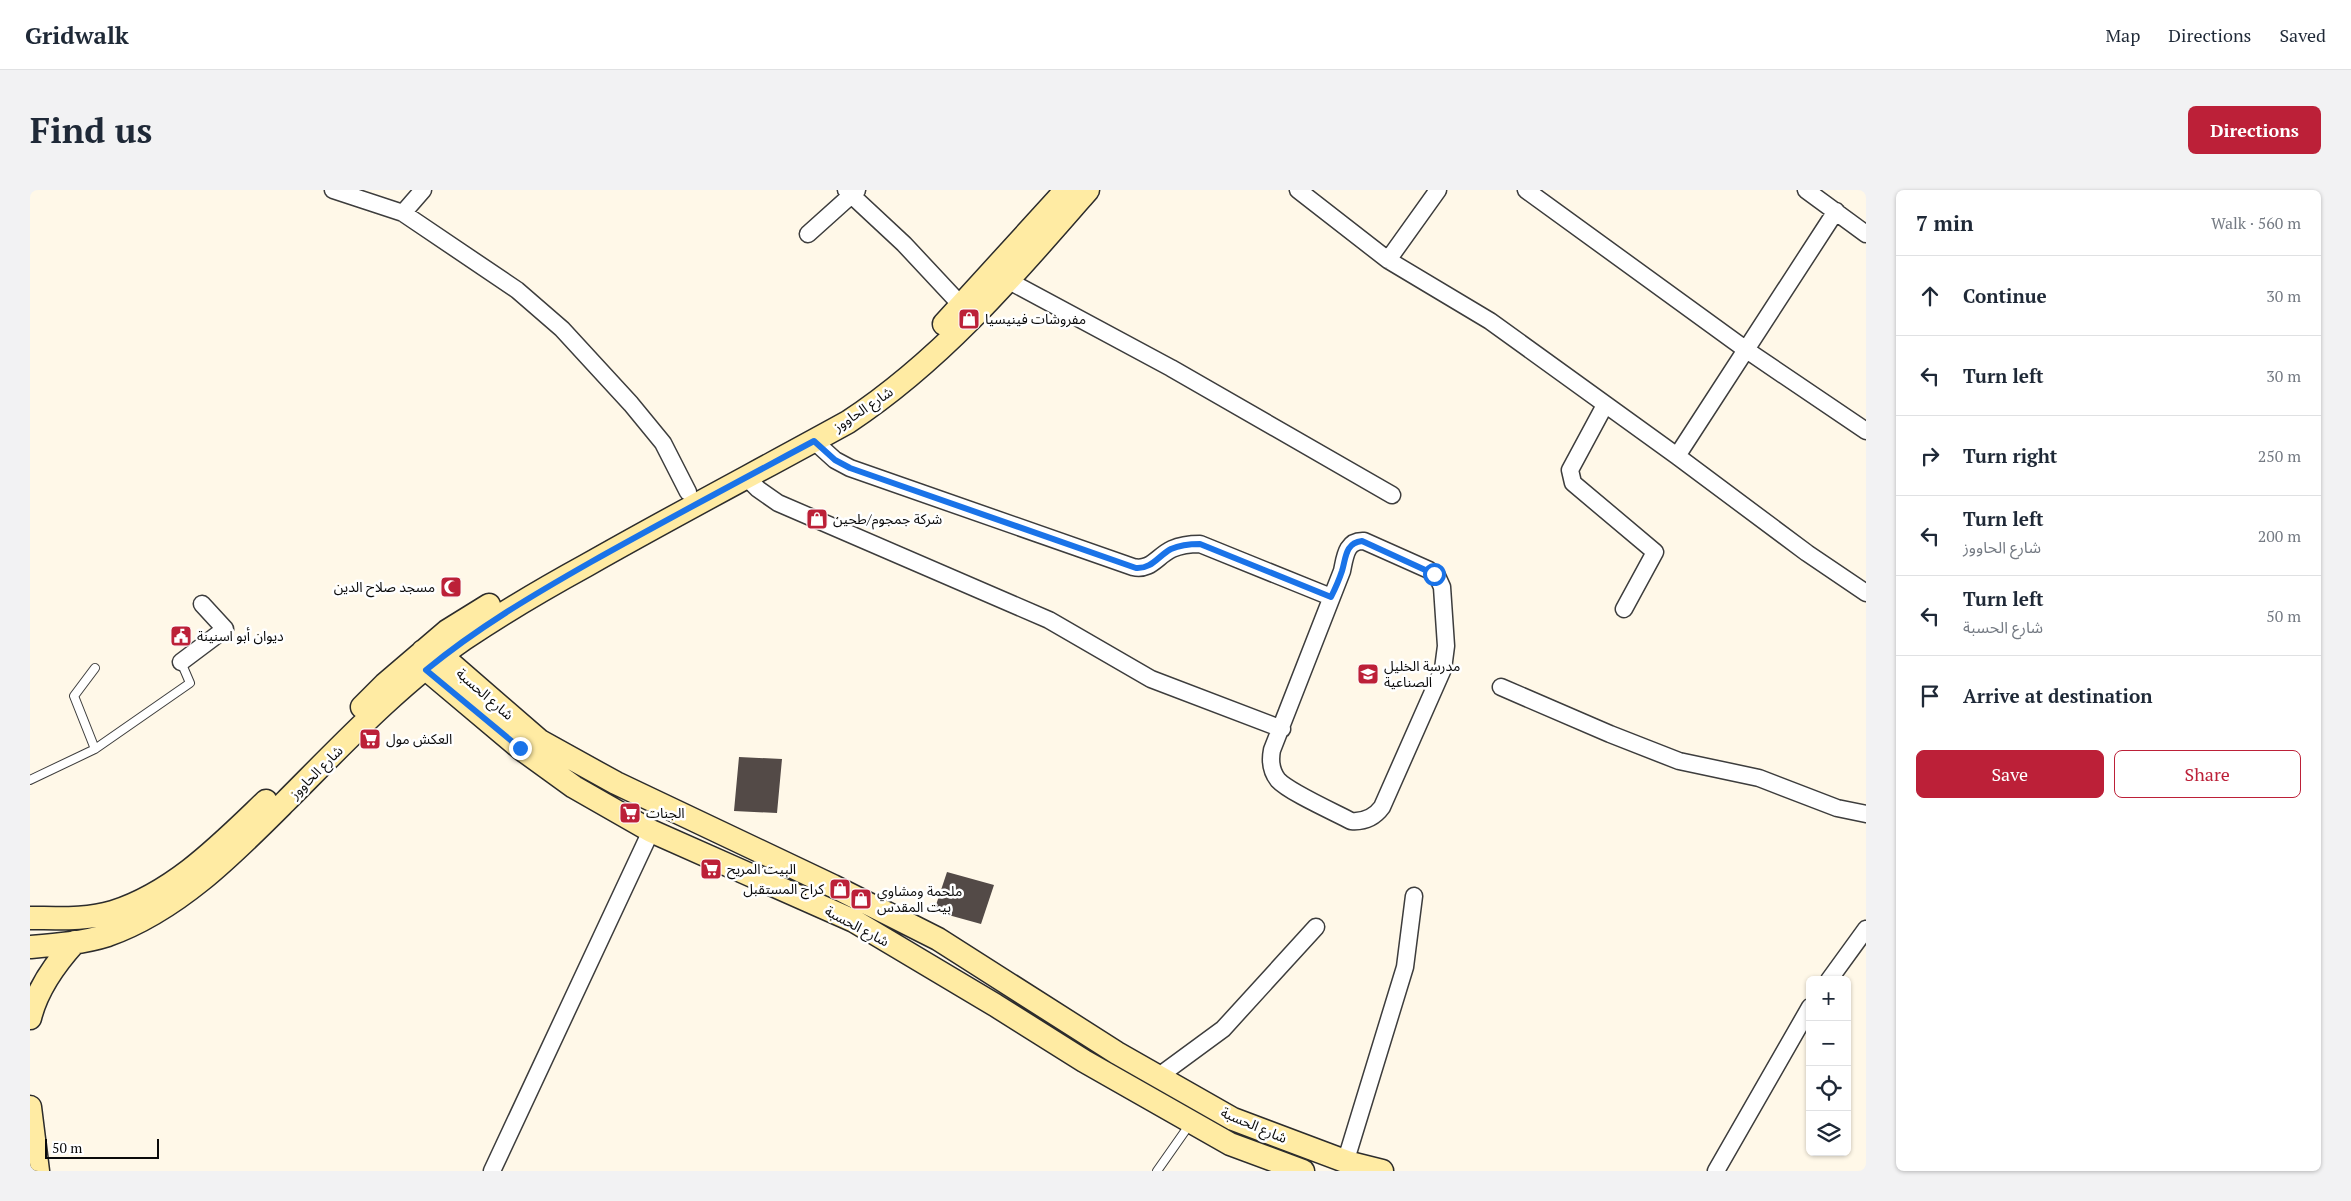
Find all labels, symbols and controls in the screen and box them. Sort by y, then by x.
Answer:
text: Gridwalk [25,19,129,51]
text: Map [2105,23,2140,47]
text: Directions [2168,23,2251,47]
text: Saved [2279,23,2326,47]
button: Directions [2188,106,2321,154]
text: Find us [30,107,152,153]
text: 7 min [1916,209,1973,237]
text: Walk · 560 m [2211,212,2301,234]
icon: ahead [1916,282,1944,310]
text: Continue [1963,283,2047,308]
text: 30 m [2266,285,2301,307]
shop icon: مفروشات فينيسيا [957,307,981,331]
place label: مفروشات فينيسيا [985,309,1086,328]
icon: left [1916,362,1944,390]
text: Turn left [1963,363,2044,388]
text: 30 m [2266,365,2301,387]
street label: شارع الحاووز [828,382,897,438]
icon: right [1916,442,1944,470]
text: Turn right [1963,443,2057,468]
text: 250 m [2258,445,2301,467]
text: Turn left [1963,506,2044,531]
shop icon: شركة جمجوم/طحين [805,507,829,531]
place label: شركة جمجوم/طحين [833,509,942,530]
icon: left [1916,522,1944,550]
text: 200 m [2258,525,2301,547]
text: شارع الحاووز [1963,536,2041,558]
route start [1423,563,1446,586]
mosque icon: مسجد صلاح الدين [439,575,463,599]
place label: مسجد صلاح الدين [334,577,435,598]
text: Turn left [1963,586,2044,611]
icon: left [1916,602,1944,630]
text: 50 m [2266,605,2301,627]
text: شارع الحسبة [1963,616,2043,638]
public building icon: ديوان أبو اسنينة [169,624,193,648]
place label: ديوان أبو اسنينة [197,626,284,645]
place label: مدرسة الخليل الصناعية [1384,656,1460,691]
school or university icon: مدرسة الخليل الصناعية [1356,662,1380,686]
street label: شارع الحسبة [451,663,518,725]
icon: arrive [1916,682,1944,710]
text: Arrive at destination [1963,683,2152,708]
supermarket icon: العكش مول [358,727,382,751]
place label: العكش مول [386,729,452,748]
route end [509,737,532,760]
street label: شارع الحاووز [284,741,348,805]
button: Save [1916,750,2104,798]
button: Share [2114,750,2301,798]
supermarket icon: الجنات [618,801,642,825]
place label: الجنات [646,803,685,822]
supermarket icon: البيت المريح [699,857,723,881]
place label: البيت المريح [727,859,796,880]
shop icon: كراج المستقبل [828,877,852,901]
place label: كراج المستقبل [743,879,824,900]
place label: ملحمة ومشاوي بيت المقدس [877,881,962,916]
shop icon: ملحمة ومشاوي بيت المقدس [849,887,873,911]
street label: شارع الحسبة [821,901,893,952]
map controls [1806,976,1851,1156]
button: + [1806,976,1851,1021]
button: − [1806,1021,1851,1066]
button: locate [1806,1066,1851,1111]
street label: شارع الحسبة [1217,1102,1290,1149]
button: layers [1806,1111,1851,1156]
scale bar [45,1136,159,1159]
text: 50 m [52,1138,82,1157]

